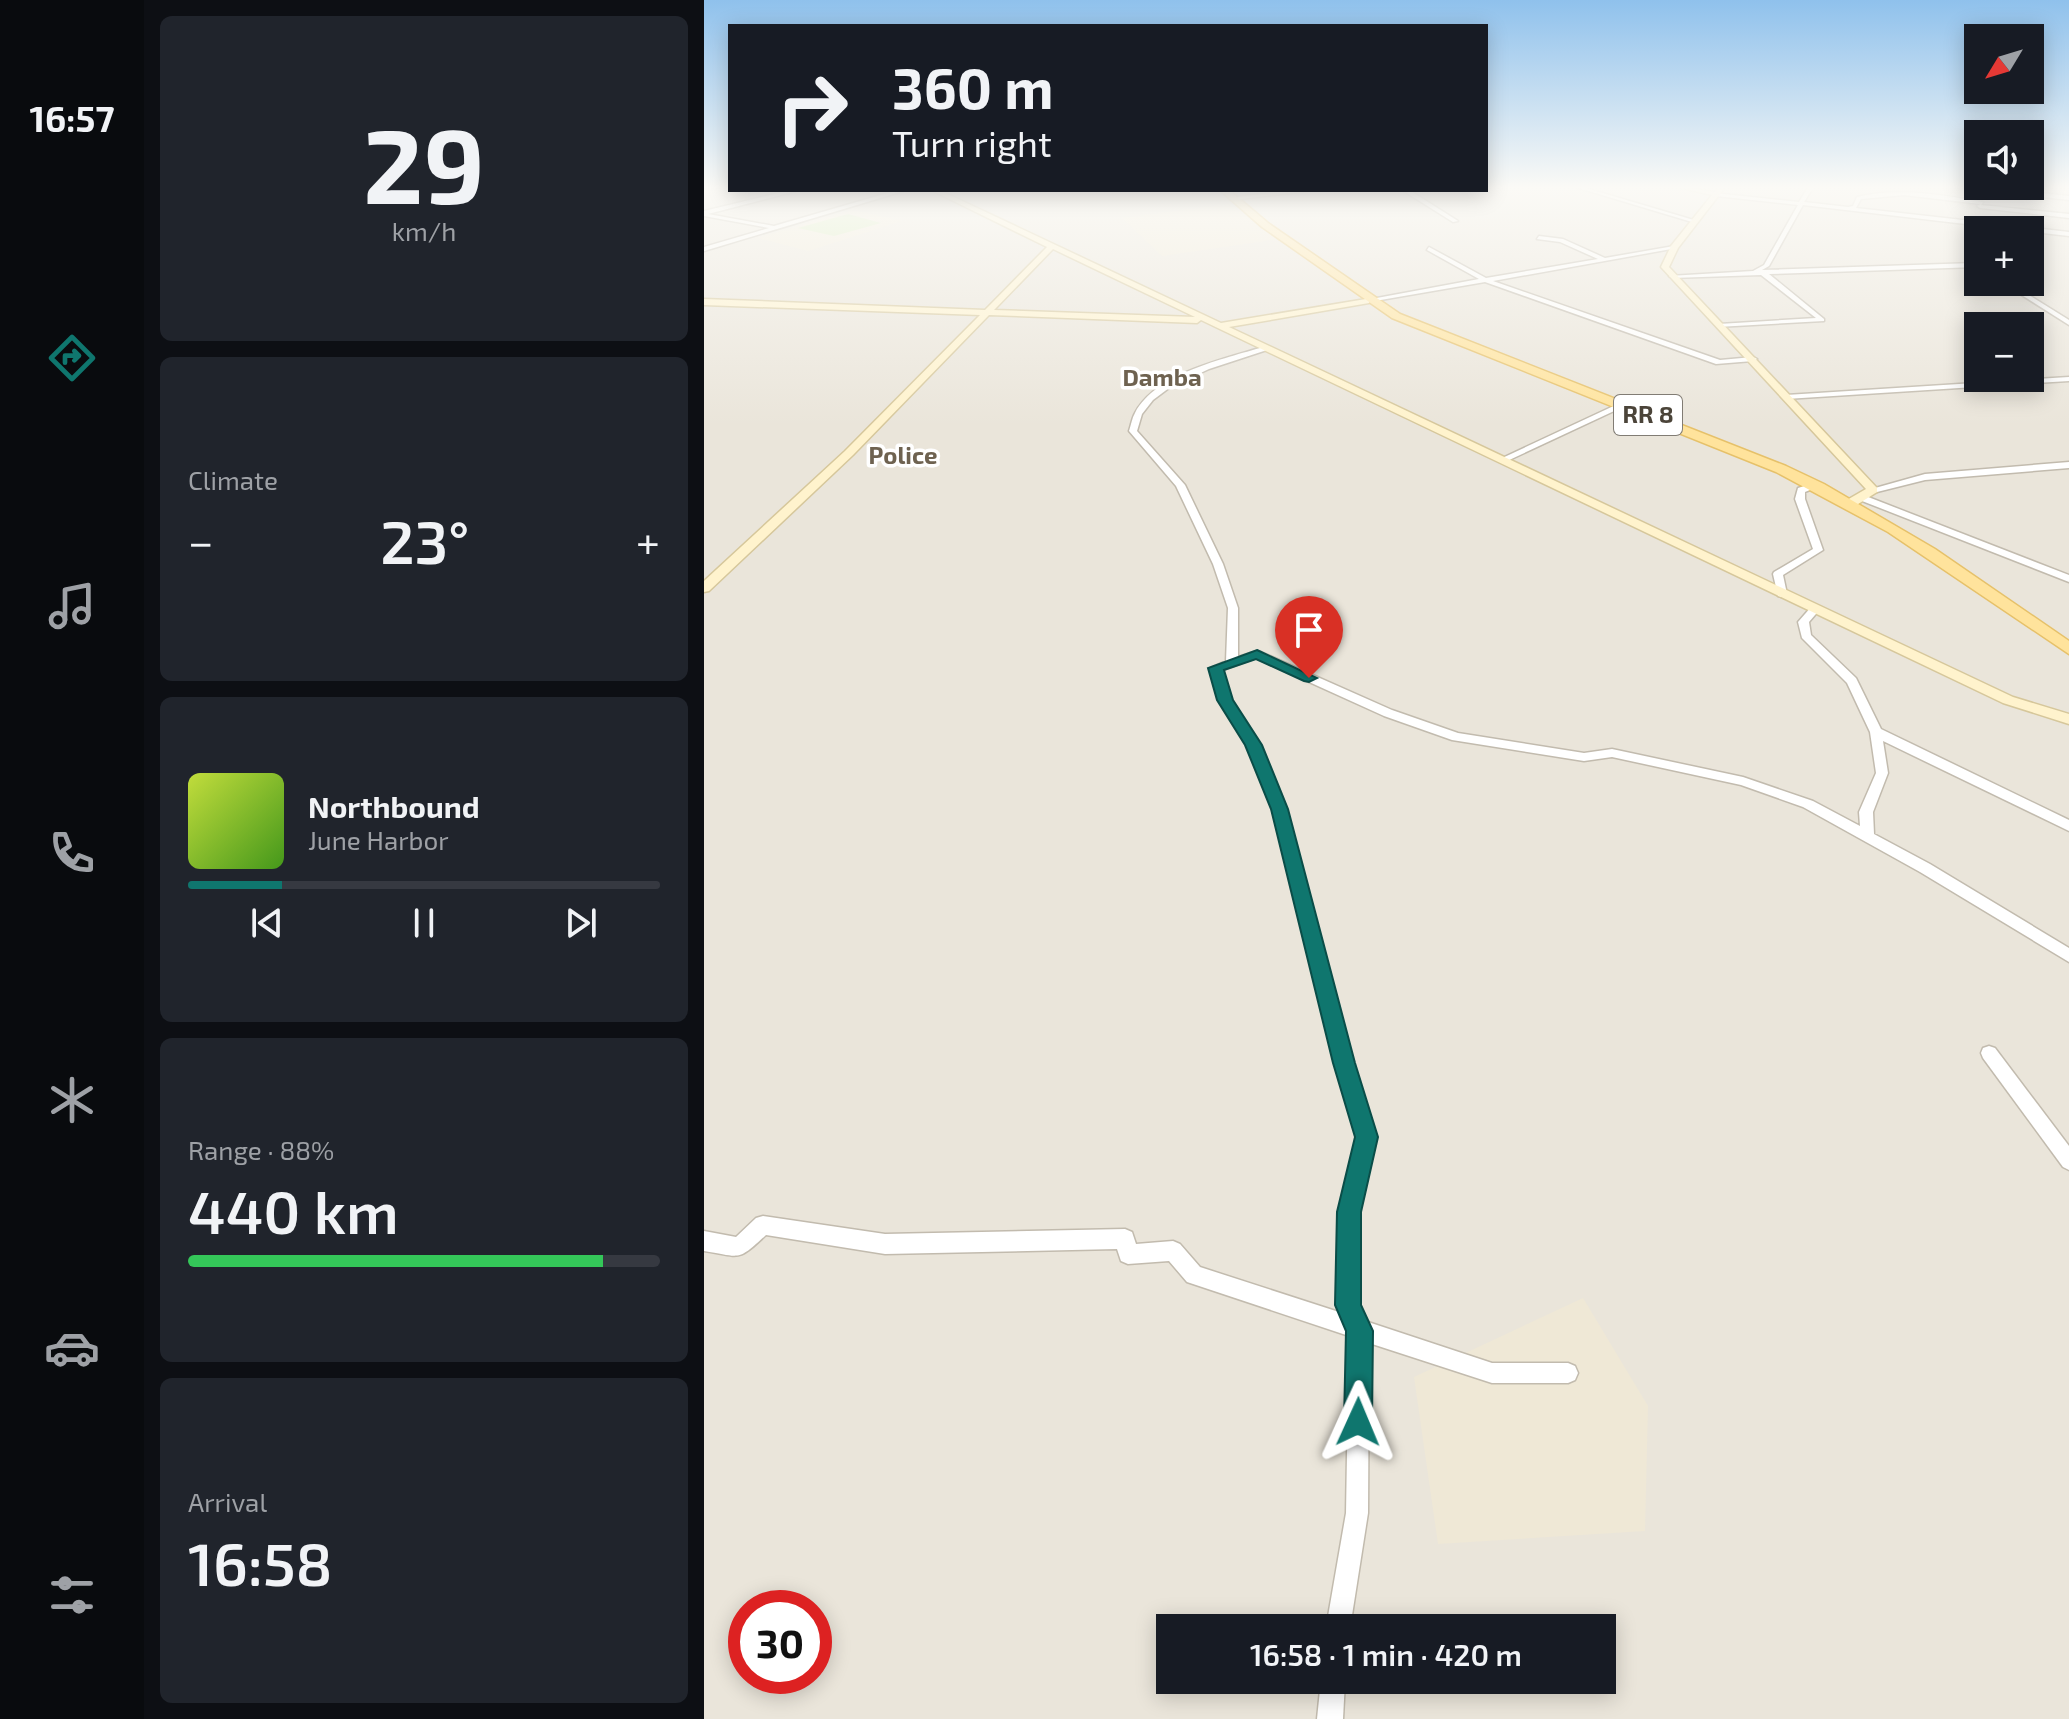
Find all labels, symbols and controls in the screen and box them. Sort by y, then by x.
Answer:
north arrow [1964,24,2044,104]
map controls [1964,24,2044,392]
text: 360 m [892,53,1054,120]
icon: right [760,56,864,160]
text: 16:57 [30,96,114,139]
text: 29 [363,100,485,225]
button: sound [1964,120,2044,200]
text: Turn right [892,121,1052,164]
text: km/h [392,215,456,246]
button: + [1964,216,2044,296]
button: − [1964,312,2044,392]
icon: directions [44,330,100,386]
district label: Damba [1122,362,1202,391]
road number: RR 8 [1614,395,1682,435]
district label: Police [868,440,938,469]
text: Climate [188,464,278,495]
text: 23° [380,504,469,576]
text: − [188,514,214,567]
text: + [636,514,660,567]
icon: music [44,578,100,634]
pin [1275,596,1343,678]
icon: arrive [1287,608,1331,652]
text: Northbound [308,788,480,824]
text: June Harbor [308,824,449,855]
icon: phone [44,825,100,881]
icon: previous [245,901,289,945]
icon: pause [402,901,446,945]
icon: next [559,901,603,945]
icon: climate [44,1072,100,1128]
text: Range · 88% [188,1134,334,1165]
text: 440 km [188,1174,399,1246]
icon: car [44,1320,100,1376]
position arrow [1316,1380,1400,1464]
text: Arrival [188,1486,267,1517]
text: 16:58 [188,1526,333,1598]
icon: filters [44,1567,100,1623]
speed limit sign: 30 [728,1590,832,1694]
text: 16:58 · 1 min · 420 m [1250,1636,1522,1672]

